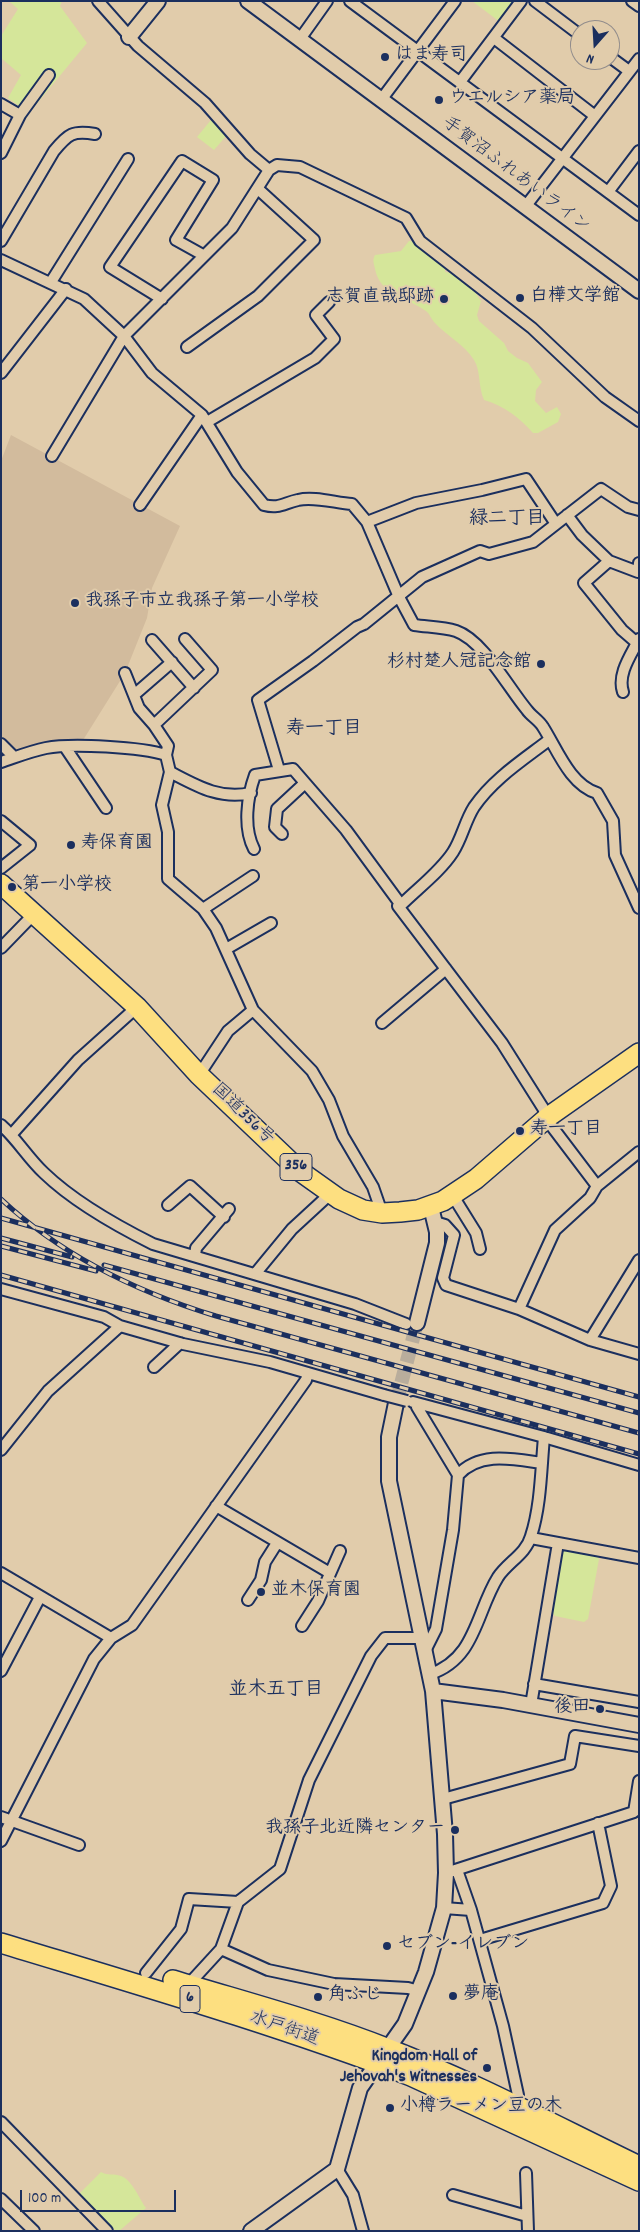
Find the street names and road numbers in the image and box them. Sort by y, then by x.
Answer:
street label: 手賀沼ふれあいライン [437,113,593,239]
street label: 国道356号 [206,1080,278,1150]
road number: 356 [280,1154,312,1180]
road number: 6 [180,1986,200,2012]
street label: 水戸街道 [246,2008,322,2052]

